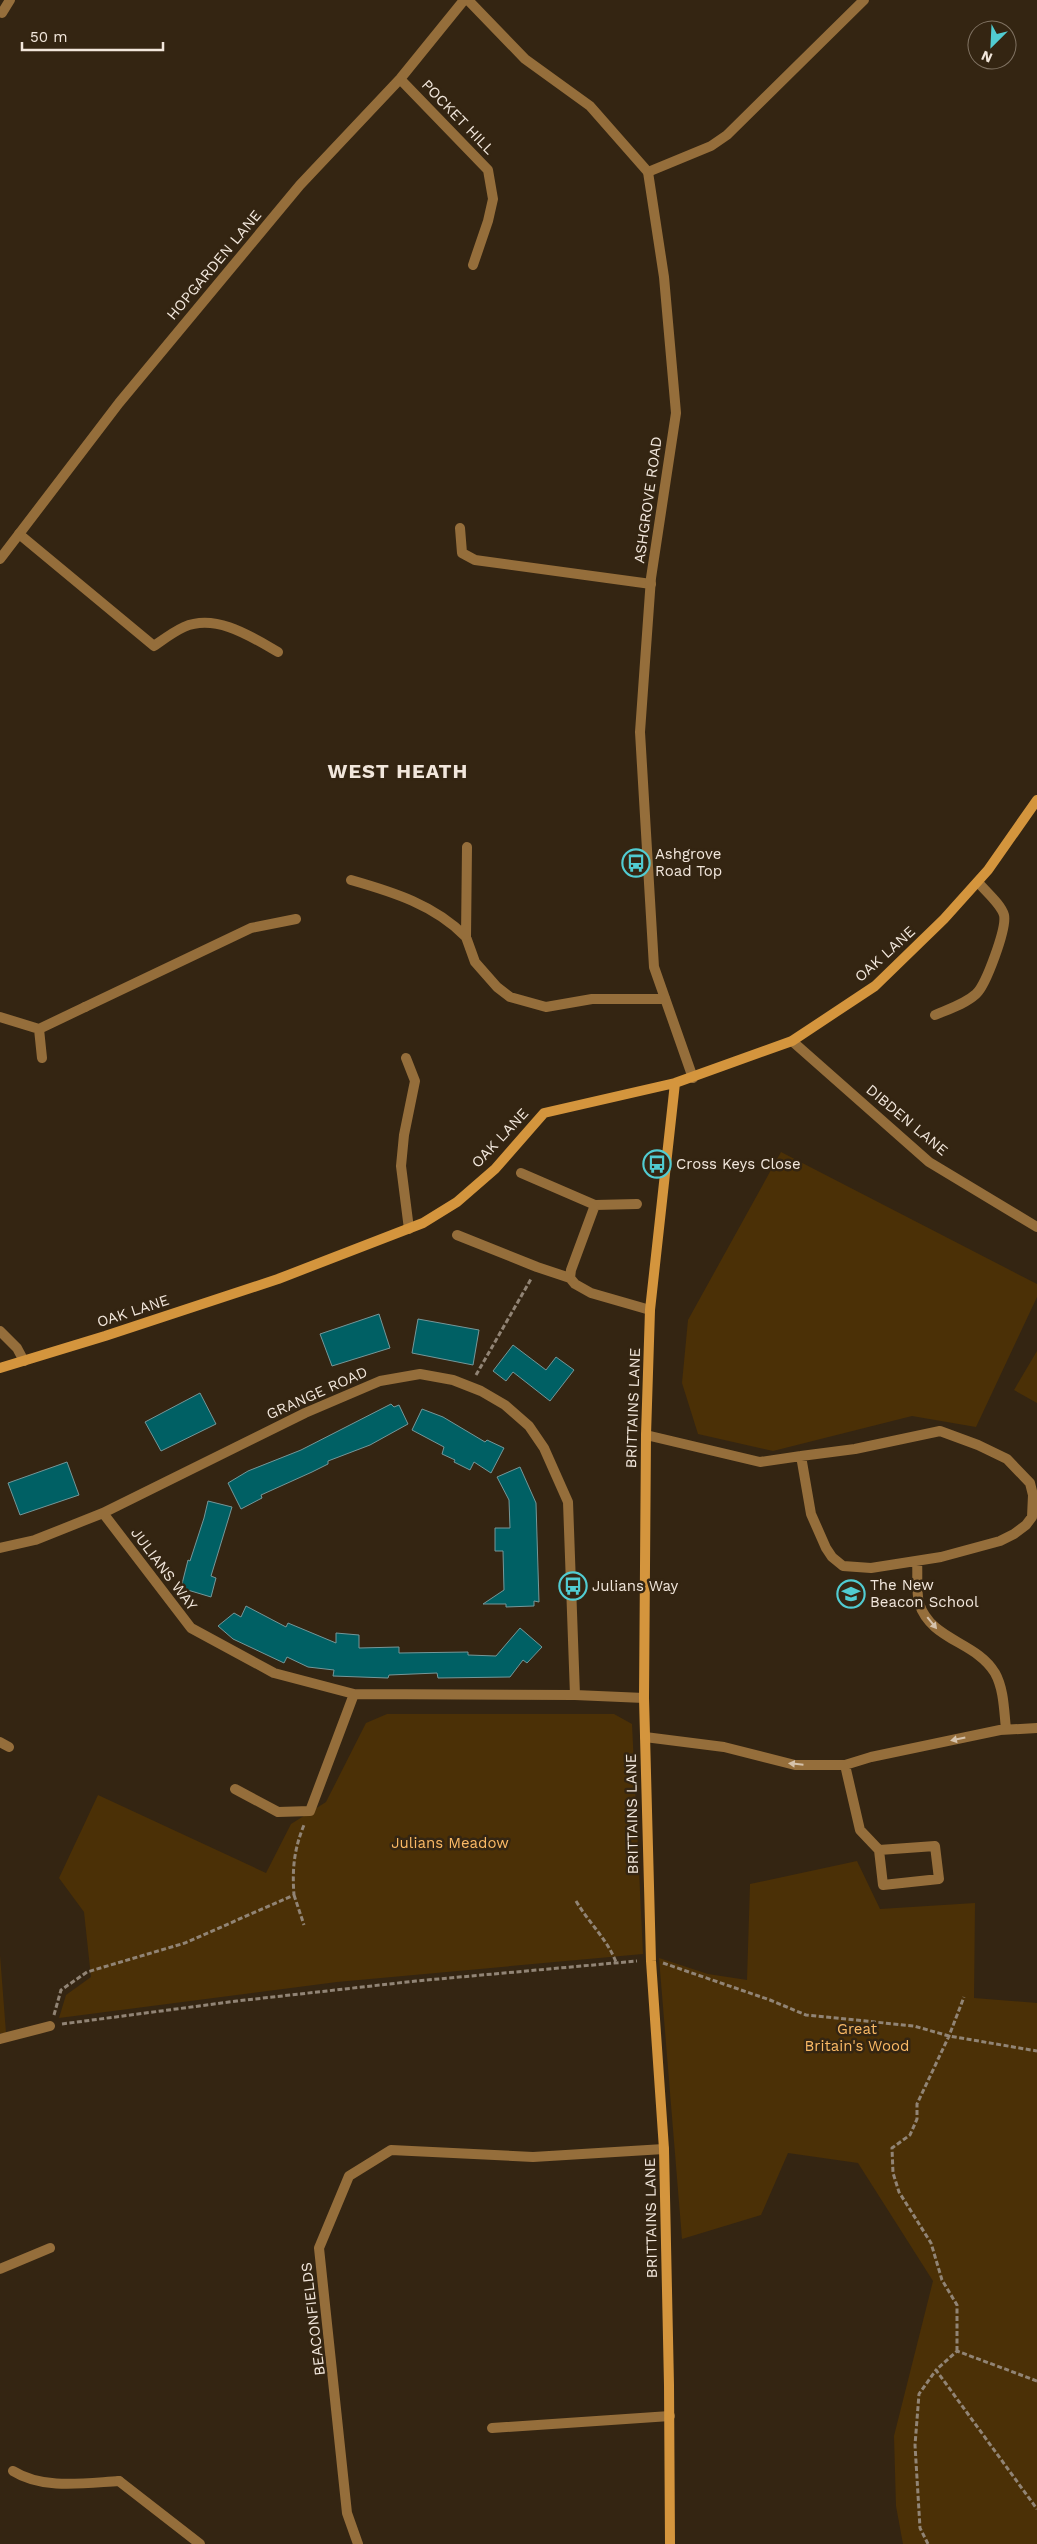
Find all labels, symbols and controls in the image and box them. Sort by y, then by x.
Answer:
scale bar [22,20,164,52]
north arrow [967,20,1017,70]
text: 50 m [30,28,67,46]
text: N [979,47,995,66]
street label: POCKET HILL [418,76,498,158]
street label: HOPGARDEN LANE [163,206,265,324]
street label: ASHGROVE ROAD [630,435,666,565]
district label: WEST HEATH [328,759,468,783]
place label: Ashgrove Road Top [655,845,722,880]
bus stop icon: Ashgrove Road Top [621,848,651,878]
street label: OAK LANE [851,922,919,986]
street label: DIBDEN LANE [863,1081,951,1159]
street label: OAK LANE [468,1104,532,1172]
bus stop icon: Cross Keys Close [642,1149,672,1179]
place label: Cross Keys Close [676,1155,801,1173]
street label: OAK LANE [95,1291,171,1331]
street label: BRITTAINS LANE [622,1347,644,1469]
street label: GRANGE ROAD [264,1363,370,1423]
street label: JULIANS WAY [127,1524,201,1614]
bus stop icon: Julians Way [558,1571,588,1601]
place label: The New Beacon School [870,1576,979,1611]
place label: Julians Way [592,1577,678,1595]
school or university icon: The New Beacon School [836,1579,866,1609]
one-way arrow [926,1617,937,1630]
one-way arrow [950,1735,966,1743]
street label: BRITTAINS LANE [622,1754,642,1874]
one-way arrow [788,1760,804,1768]
park label: Julians Meadow [391,1834,509,1852]
park label: Great Britain's Wood [805,2020,909,2055]
street label: BRITTAINS LANE [641,2158,661,2278]
street label: BEACONFIELDS [297,2261,329,2377]

